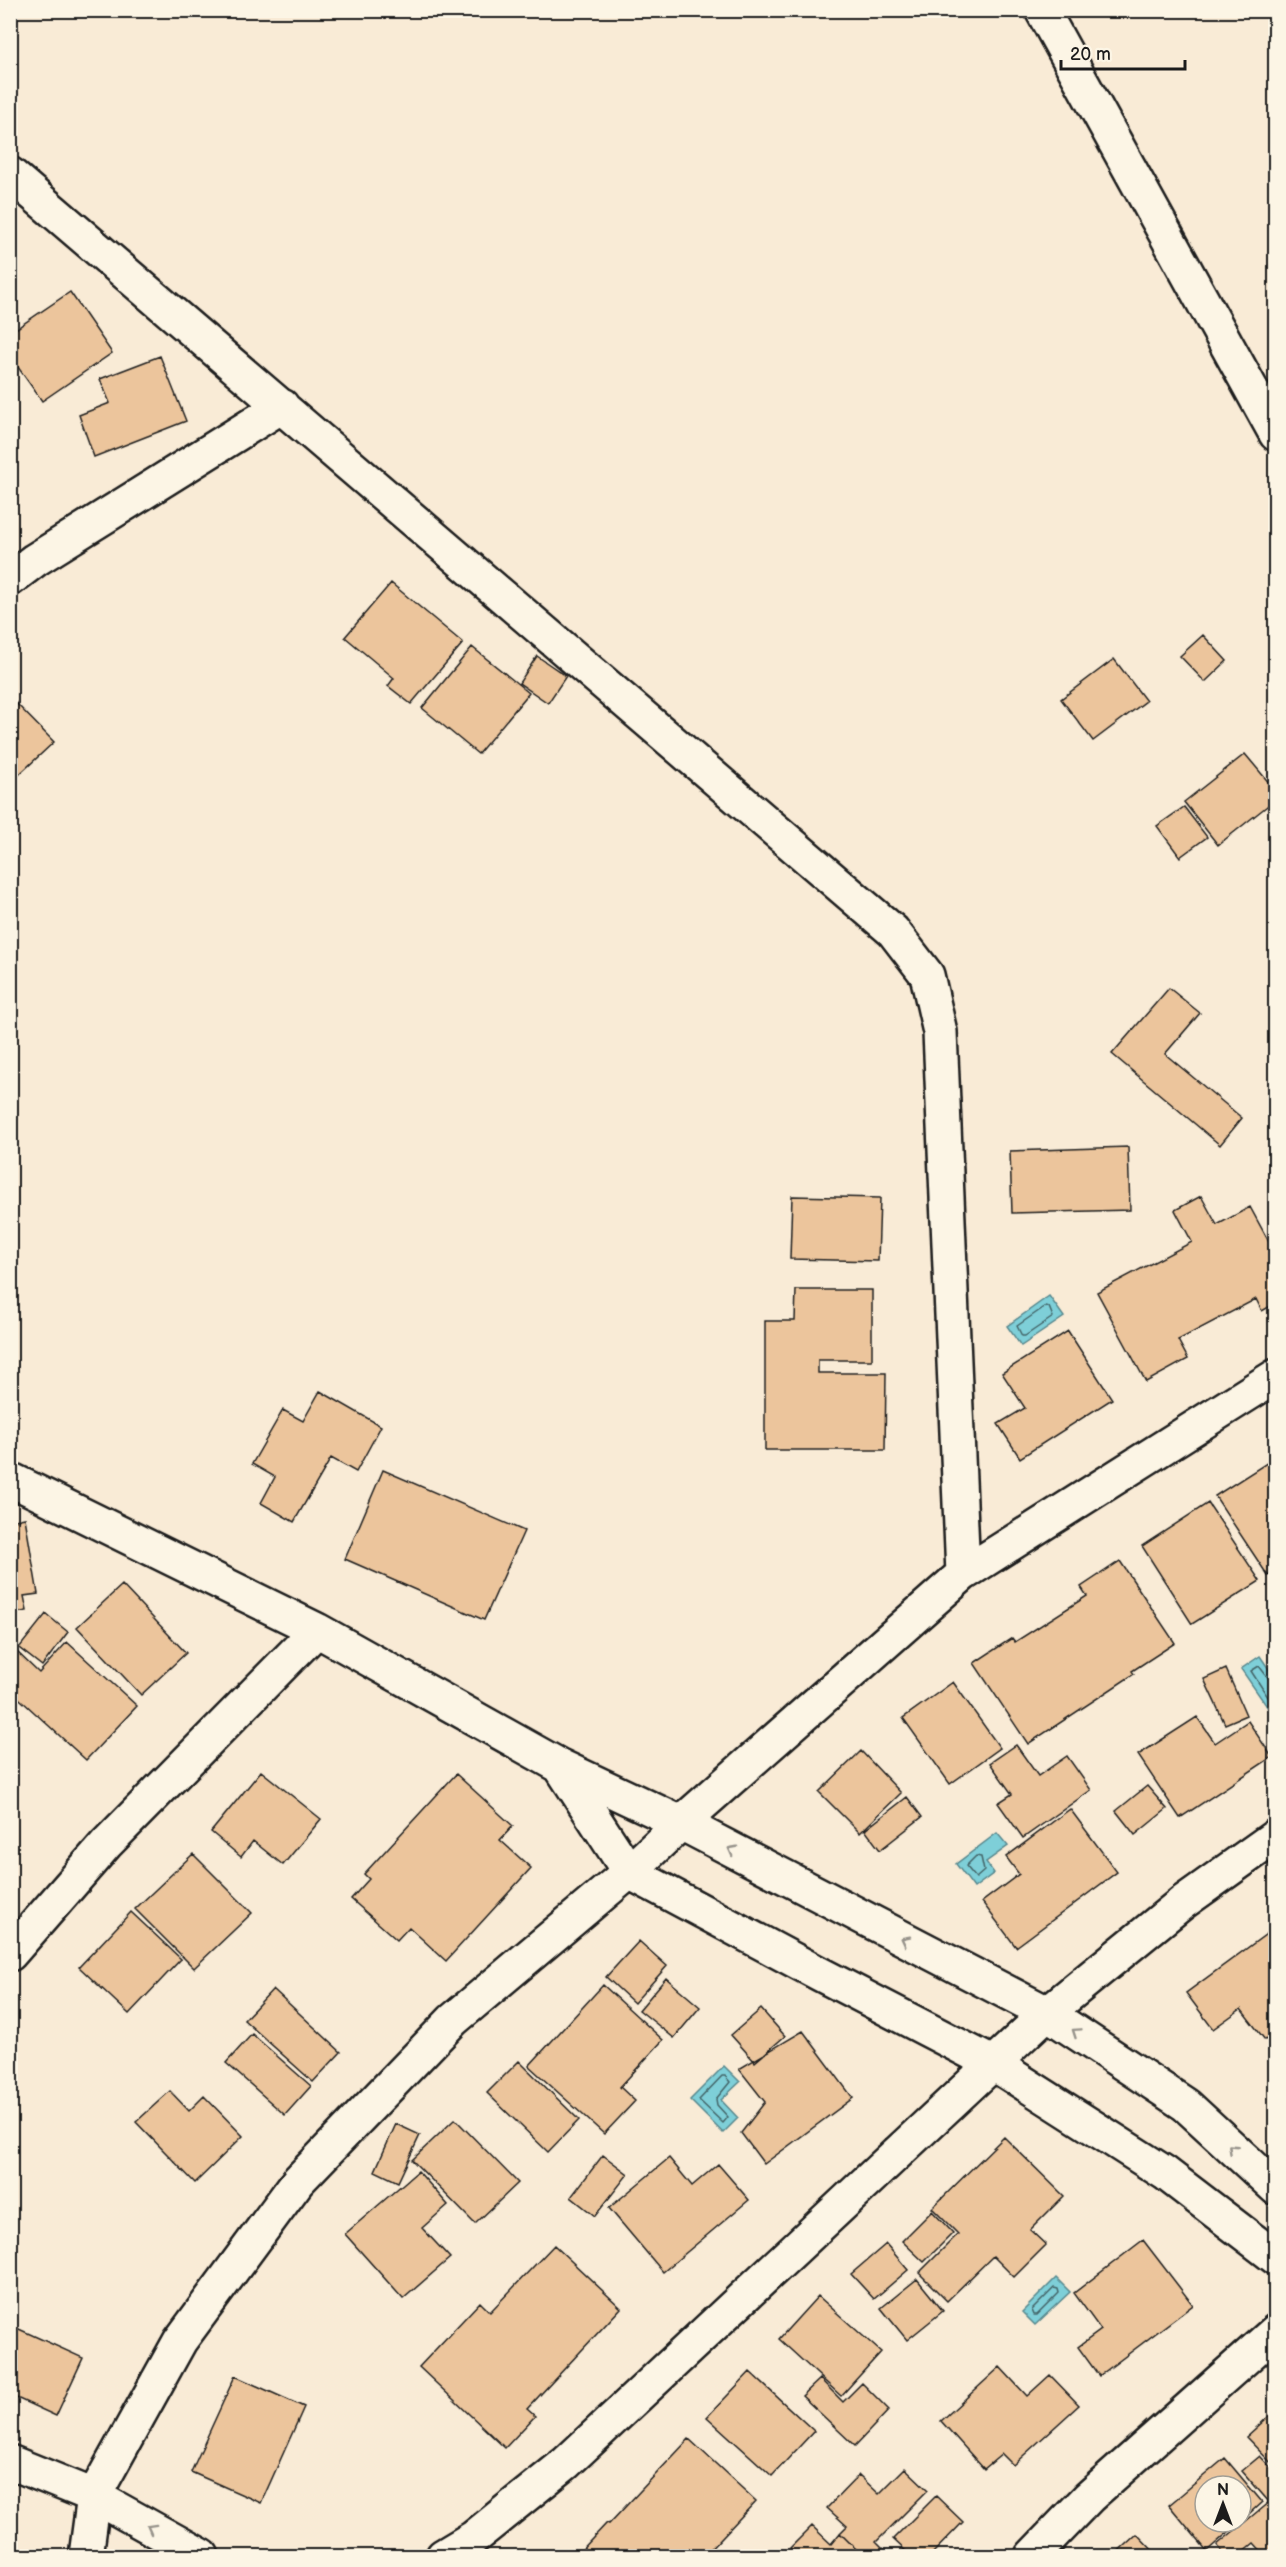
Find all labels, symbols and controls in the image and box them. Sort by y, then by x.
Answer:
scale bar [1061,33,1186,71]
text: 20 m [1070,44,1111,65]
one-way arrow [727,1846,738,1857]
one-way arrow [900,1936,911,1947]
one-way arrow [1072,2028,1082,2040]
one-way arrow [1229,2144,1239,2155]
north arrow [1193,2474,1253,2534]
text: N [1217,2481,1229,2500]
one-way arrow [147,2523,157,2535]

